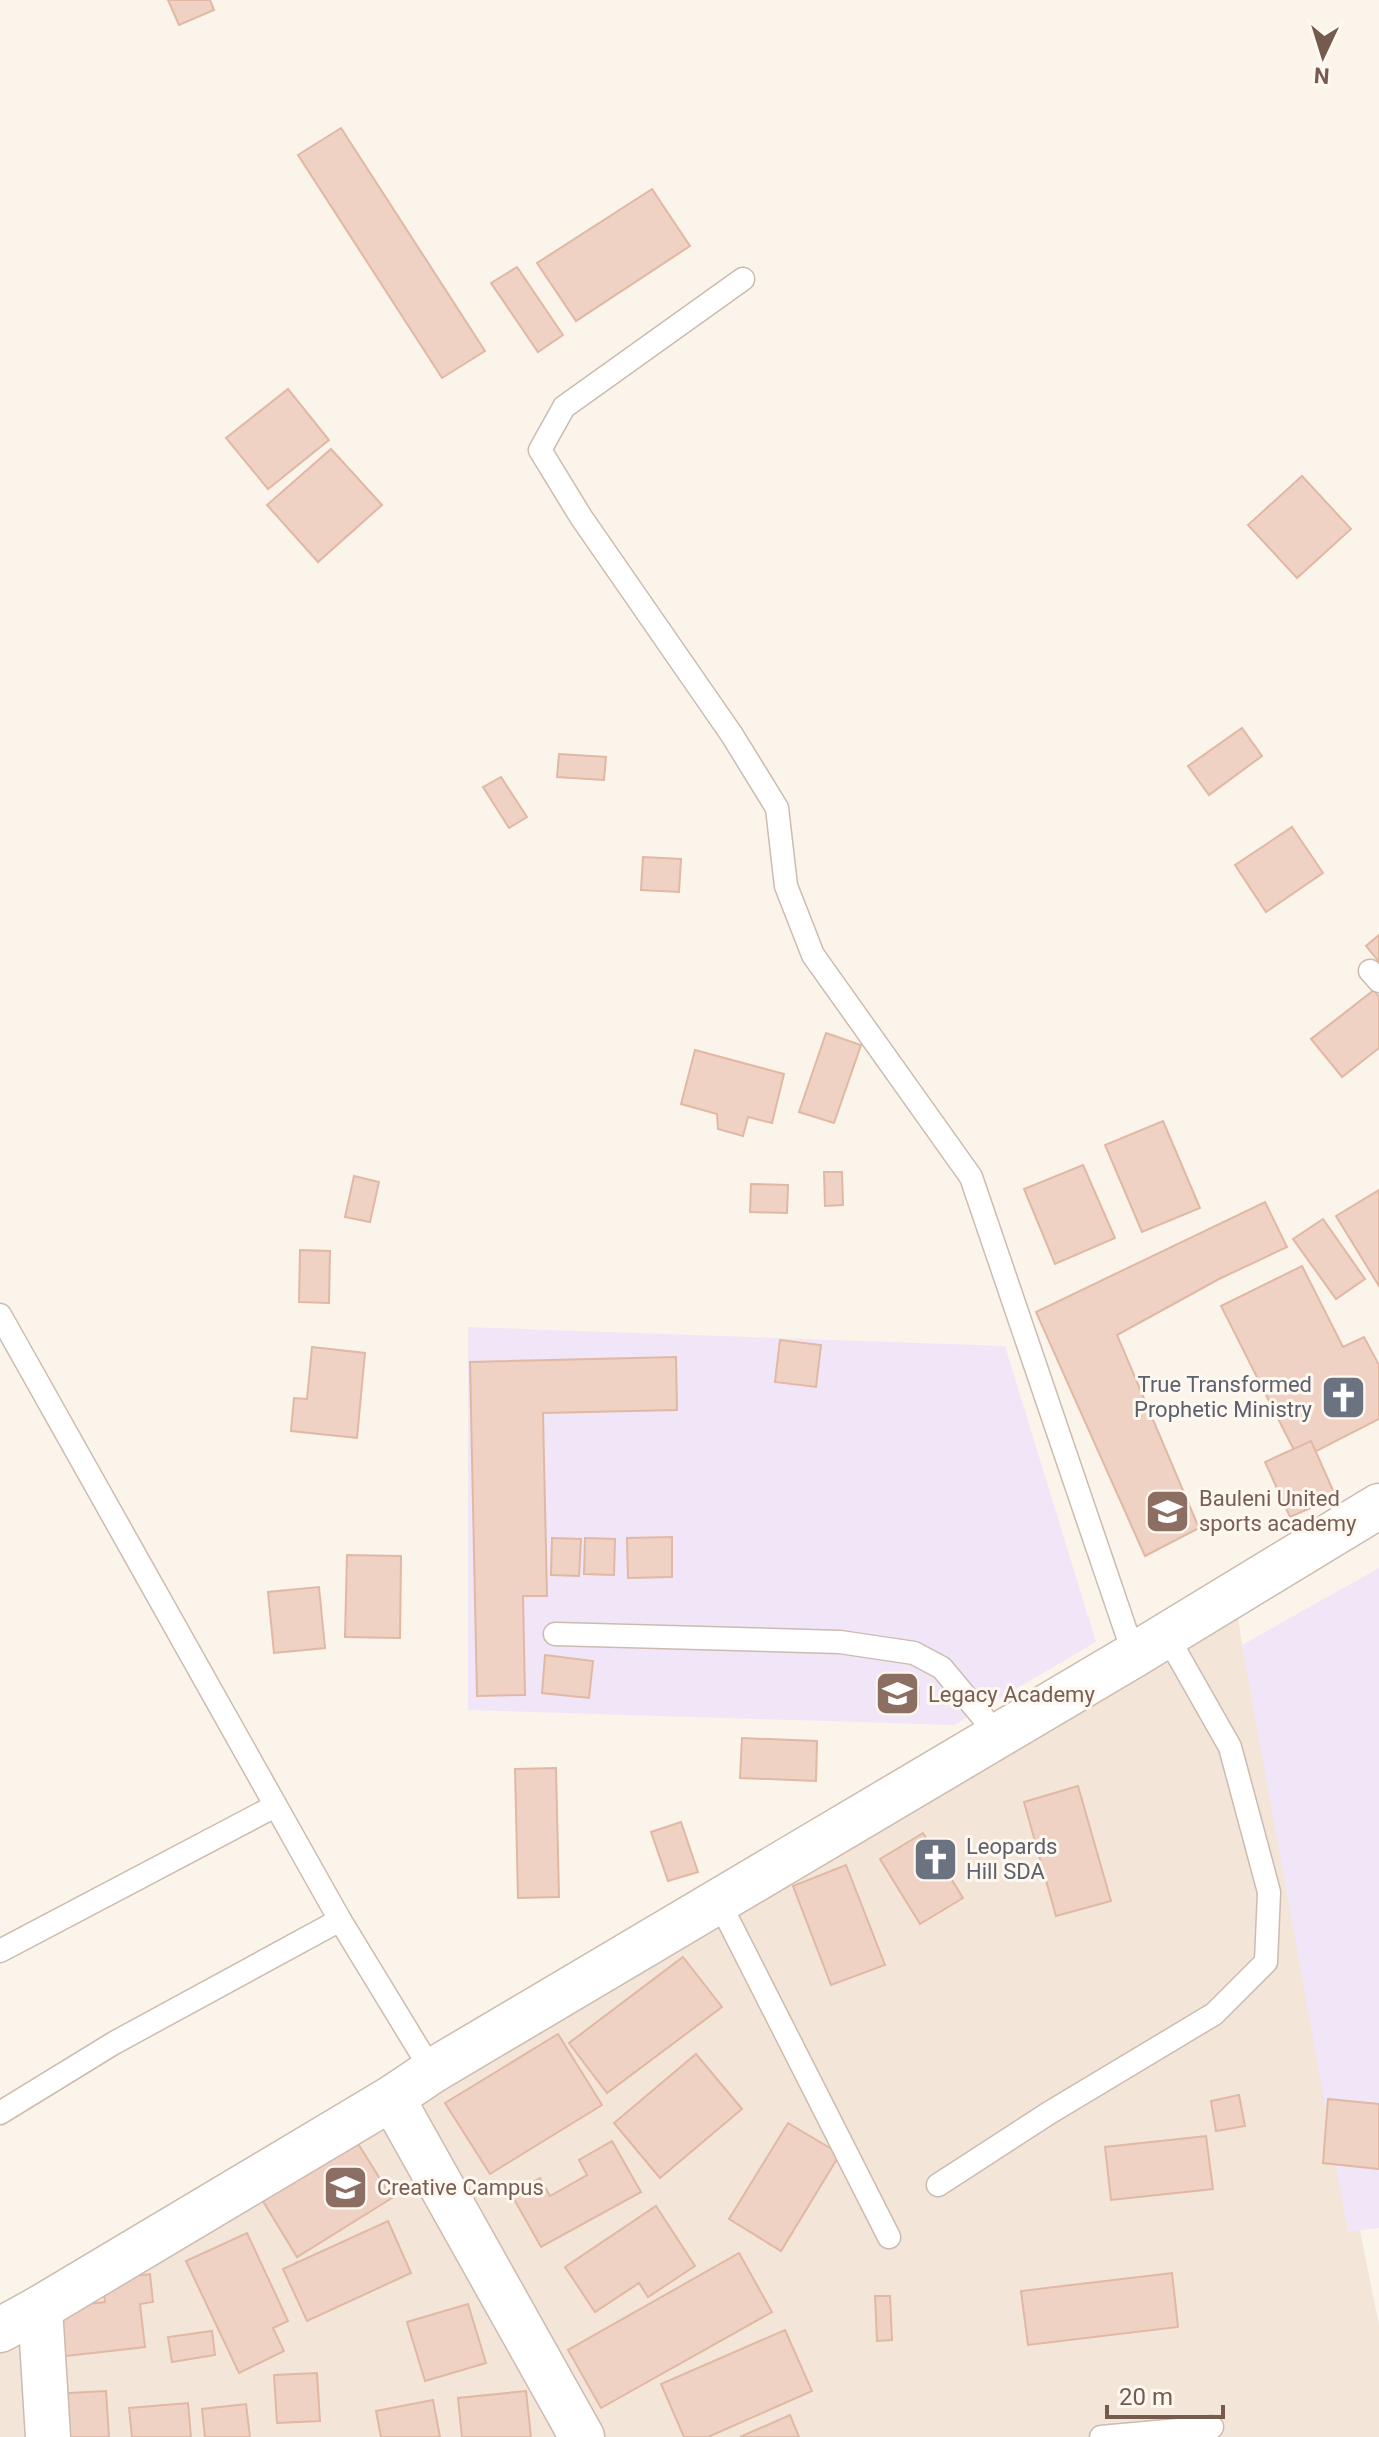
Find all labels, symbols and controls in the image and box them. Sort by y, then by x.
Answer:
north arrow [1283,16,1363,96]
text: N [1313,62,1330,88]
place label: True Transformed Prophetic Ministry [1134,1372,1313,1422]
church icon: True Transformed Prophetic Ministry [1319,1373,1367,1421]
place label: Bauleni United sports academy [1199,1486,1357,1536]
school or university icon: Bauleni United sports academy [1144,1487,1192,1535]
school or university icon: Legacy Academy [873,1670,921,1718]
place label: Legacy Academy [928,1682,1095,1707]
place label: Leopards Hill SDA [966,1834,1057,1884]
church icon: Leopards Hill SDA [911,1835,959,1883]
school or university icon: Creative Campus [322,2163,370,2211]
place label: Creative Campus [377,2175,544,2200]
scale bar [1107,2369,1223,2419]
text: 20 m [1119,2383,1173,2411]

